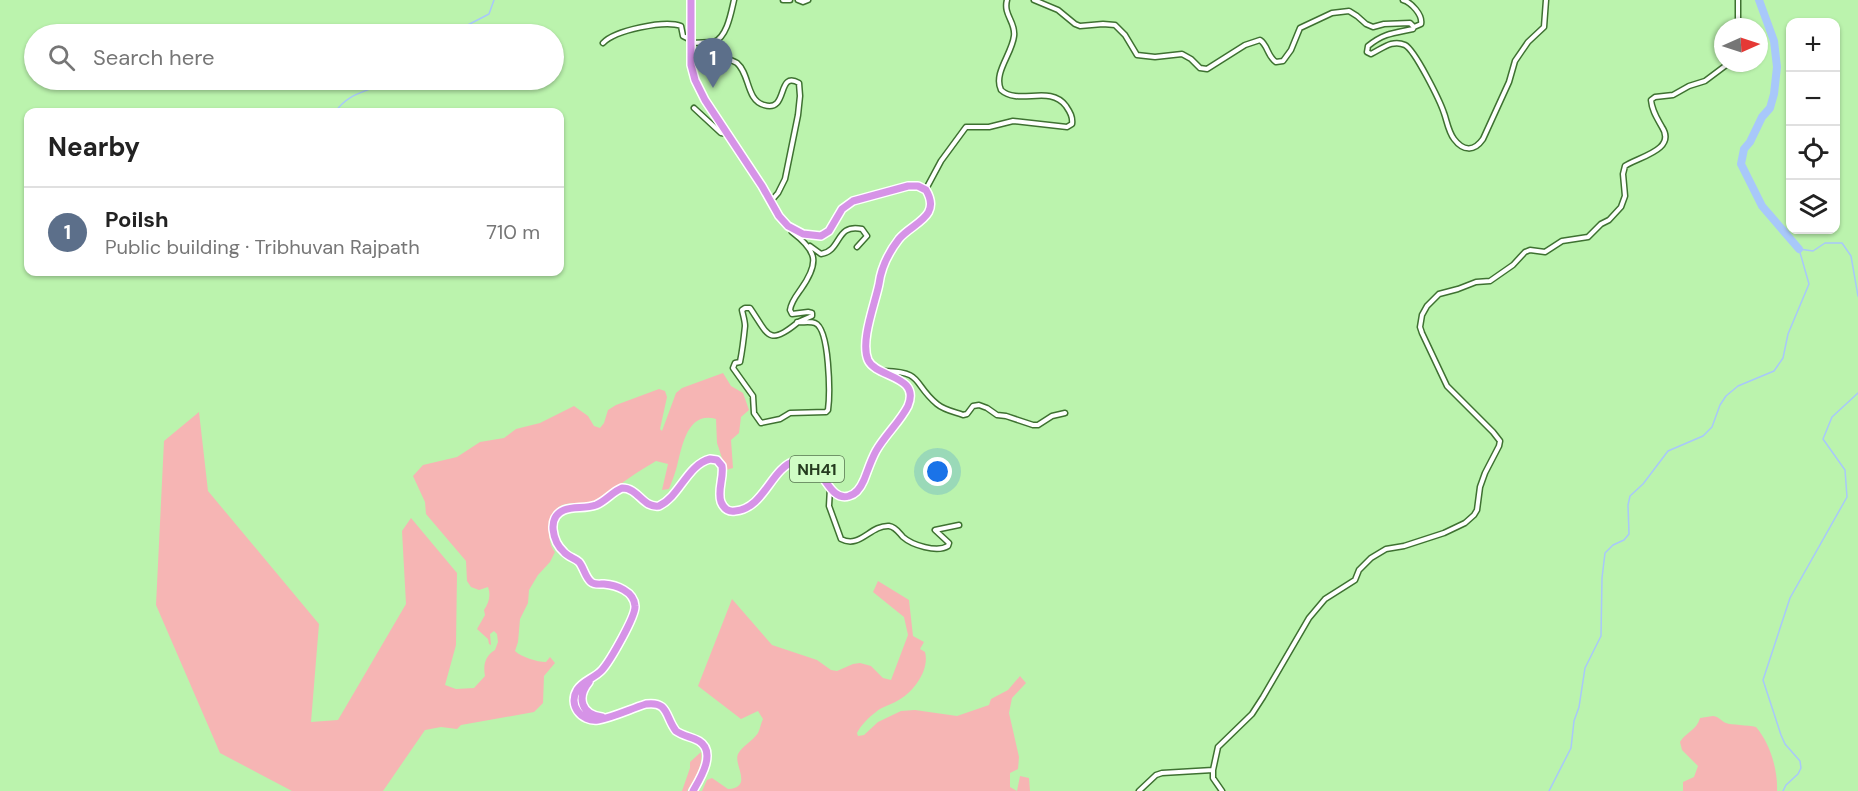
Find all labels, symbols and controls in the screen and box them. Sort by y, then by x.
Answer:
north arrow [1714,18,1768,72]
map controls [1786,18,1840,234]
button: + [1786,18,1840,72]
search box [24,24,564,90]
pin: 1 [694,38,732,88]
icon: search [45,41,78,74]
text: Search here [93,43,214,72]
button: − [1786,72,1840,126]
button: locate [1786,126,1840,180]
text: Nearby [48,130,140,164]
button: layers [1786,180,1840,234]
text: Poilsh [105,205,169,234]
text: 1 [64,219,71,245]
text: 710 m [486,219,540,245]
text: Public building · Tribhuvan Rajpath [105,234,420,260]
road number: NH41 [790,456,844,482]
your location [923,457,952,486]

